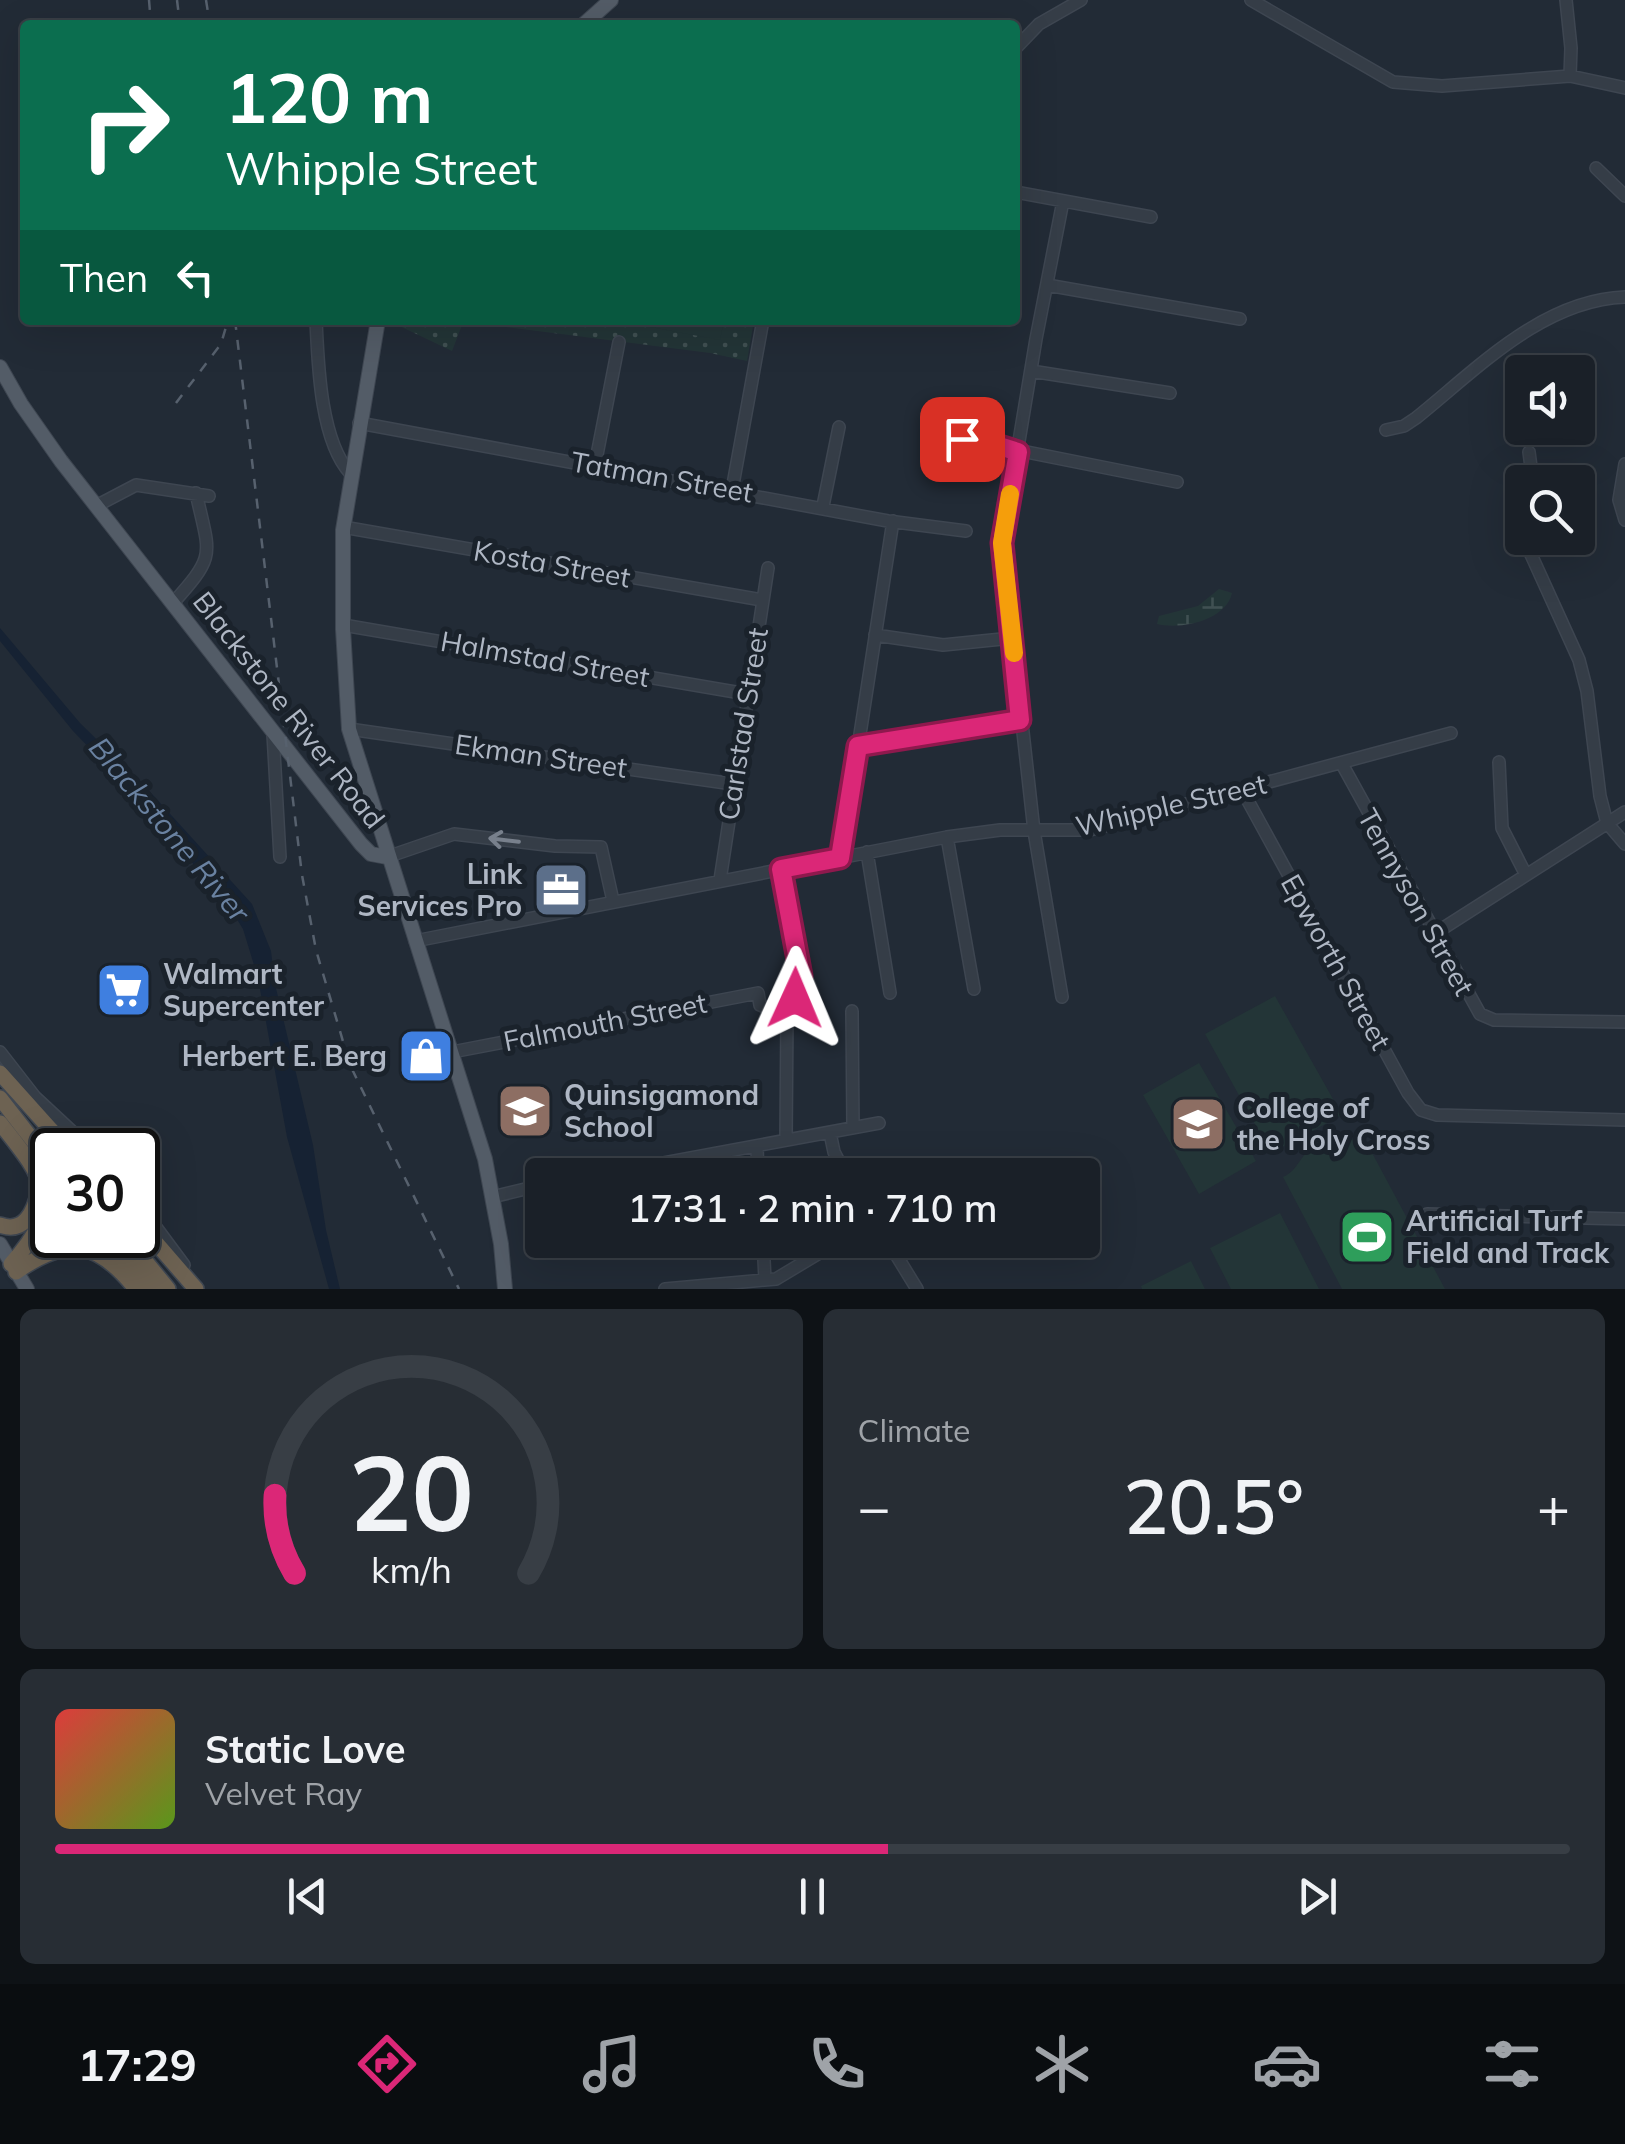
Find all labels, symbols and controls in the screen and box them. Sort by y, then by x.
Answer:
text: 120 m [225,53,433,141]
icon: right [60,60,190,190]
text: Whipple Street [225,140,538,196]
icon: left [168,250,223,305]
text: Then [60,254,148,302]
map controls [1505,355,1595,555]
button: sound [1505,355,1595,445]
pin [920,397,1005,482]
icon: arrive [935,412,990,467]
street label: Tatman Street [568,443,756,510]
button: search [1505,465,1595,555]
street label: Kosta Street [471,533,633,595]
street label: Blackstone River Road [186,584,393,835]
street label: Halmstad Street [438,623,652,694]
street label: Carlstad Street [710,625,775,823]
street label: Ekman Street [453,726,630,785]
water label: Blackstone River [81,729,259,931]
street label: Whipple Street [1072,766,1270,843]
street label: Tennyson Street [1351,802,1482,1002]
one-way arrow [488,830,521,849]
place label: Link Services Pro [358,856,523,923]
office icon: Link Services Pro [531,860,591,920]
street label: Epworth Street [1274,868,1399,1056]
position arrow [743,946,847,1050]
place label: Walmart Supercenter [163,956,324,1023]
supermarket icon: Walmart Supercenter [94,960,154,1020]
street label: Falmouth Street [500,985,710,1058]
shop icon: Herbert E. Berg [396,1026,456,1086]
place label: Herbert E. Berg [182,1038,387,1073]
place label: Quinsigamond School [564,1077,759,1144]
school or university icon: Quinsigamond School [495,1081,555,1141]
place label: College of the Holy Cross [1237,1090,1431,1157]
school or university icon: College of the Holy Cross [1168,1094,1228,1154]
speed limit sign: 30 [30,1128,160,1258]
text: 17:31 · 2 min · 710 m [627,1184,998,1232]
place label: Artificial Turf Field and Track [1406,1203,1610,1270]
sports icon: Artificial Turf Field and Track [1337,1207,1397,1267]
text: Climate [858,1410,970,1450]
text: 20 [349,1426,474,1557]
text: 20.5° [1123,1459,1304,1553]
text: − [858,1472,891,1541]
text: + [1537,1472,1570,1541]
text: km/h [371,1547,452,1592]
text: Static Love [205,1725,406,1773]
text: Velvet Ray [205,1773,362,1813]
icon: previous [280,1869,335,1924]
icon: pause [785,1869,840,1924]
icon: next [1290,1869,1345,1924]
icon: directions [352,2029,422,2099]
icon: music [577,2029,647,2099]
icon: phone [802,2029,872,2099]
icon: climate [1027,2029,1097,2099]
icon: car [1252,2029,1322,2099]
icon: filters [1477,2029,1547,2099]
text: 17:29 [78,2036,197,2092]

